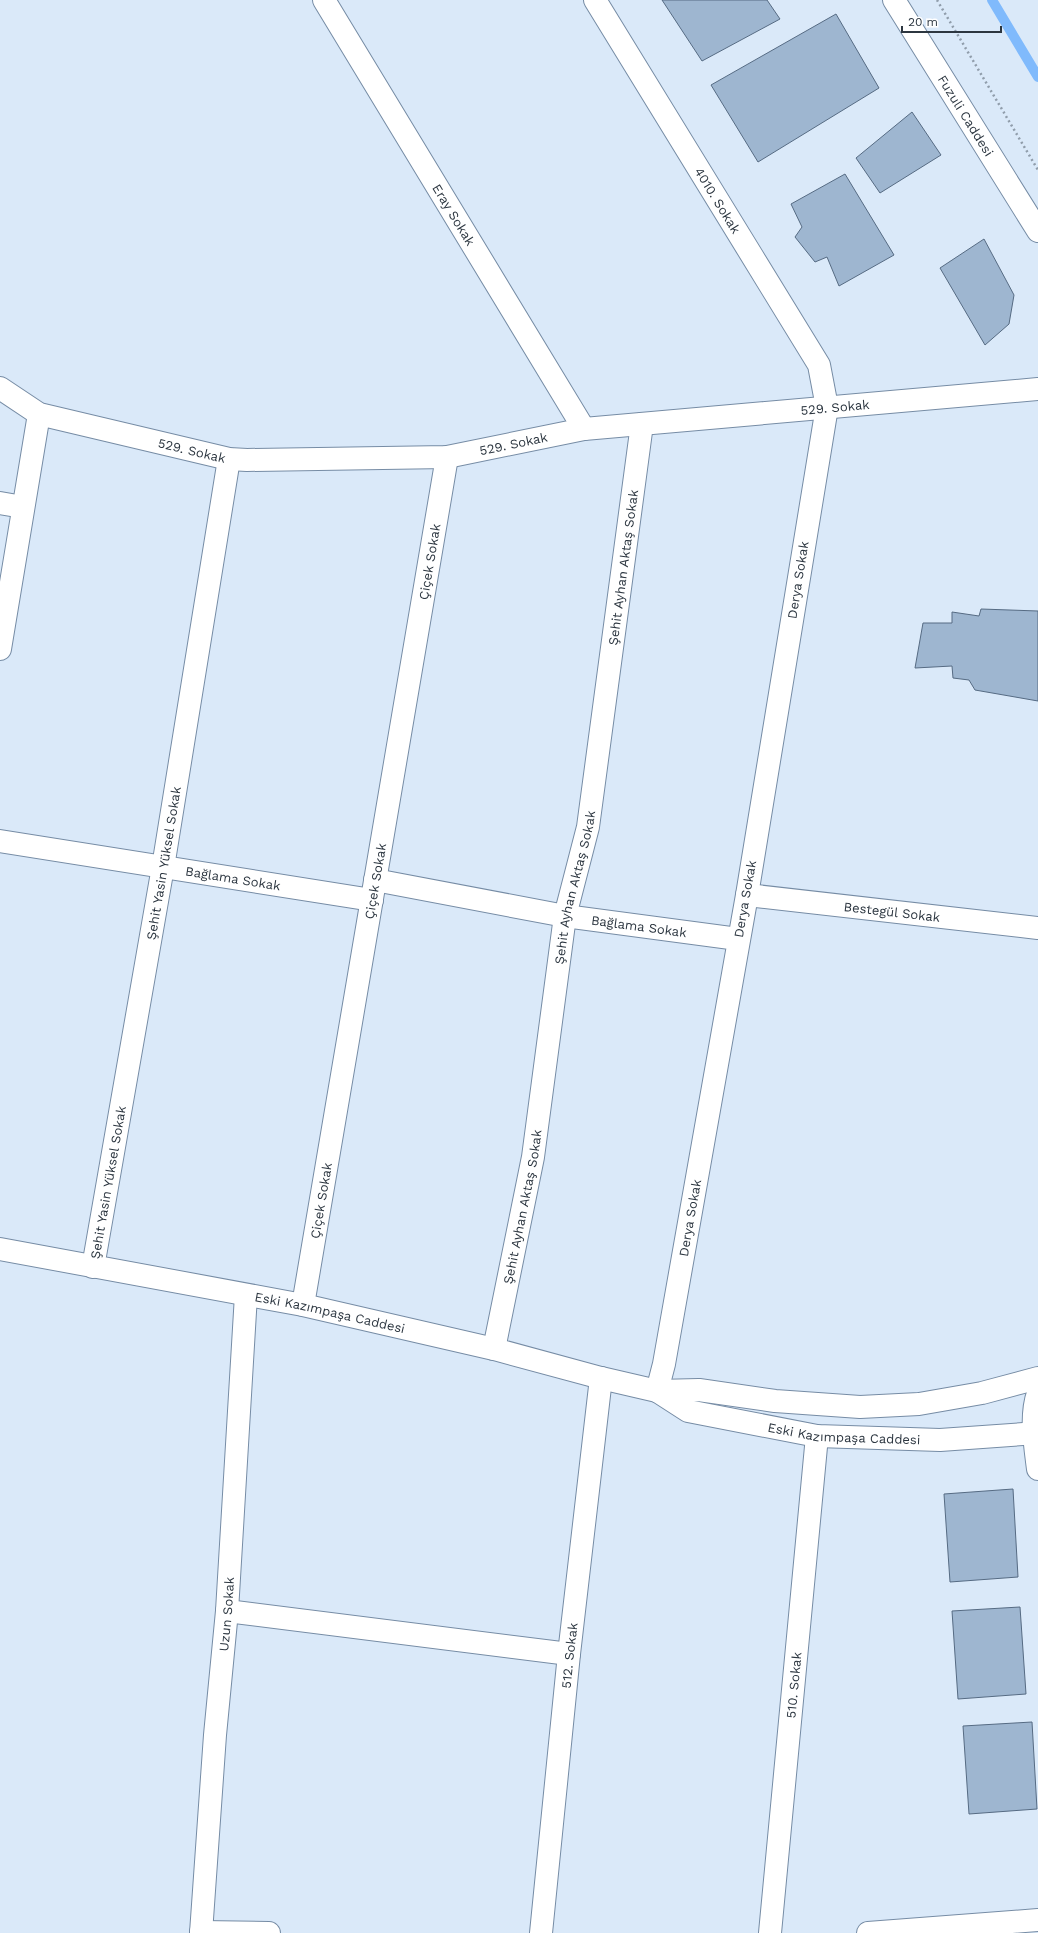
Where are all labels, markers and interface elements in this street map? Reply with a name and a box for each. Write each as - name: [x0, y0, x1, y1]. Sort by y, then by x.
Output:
- scale bar: [902, 8, 1001, 34]
- text: 20 m: [908, 15, 938, 29]
- street label: Fuzuli Caddesi: [935, 72, 997, 159]
- street label: 4010. Sokak: [692, 164, 744, 237]
- street label: Eray Sokak: [430, 181, 479, 249]
- street label: 529. Sokak: [800, 396, 871, 417]
- street label: 529. Sokak: [478, 429, 549, 458]
- street label: 529. Sokak: [157, 435, 228, 466]
- street label: Şehit Ayhan Aktaş Sokak: [605, 488, 641, 646]
- street label: Çiçek Sokak: [415, 522, 443, 601]
- street label: Derya Sokak: [784, 540, 812, 620]
- street label: Şehit Yasin Yüksel Sokak: [143, 785, 184, 941]
- street label: Şehit Ayhan Aktaş Sokak: [551, 809, 598, 965]
- street label: Çiçek Sokak: [361, 841, 389, 920]
- street label: Derya Sokak: [731, 859, 759, 939]
- street label: Bağlama Sokak: [184, 863, 282, 893]
- street label: Bestegül Sokak: [843, 899, 942, 924]
- street label: Bağlama Sokak: [590, 912, 688, 940]
- street label: Şehit Yasin Yüksel Sokak: [87, 1104, 129, 1260]
- street label: Şehit Ayhan Aktaş Sokak: [500, 1128, 544, 1285]
- street label: Çiçek Sokak: [307, 1161, 335, 1240]
- street label: Derya Sokak: [676, 1178, 704, 1258]
- street label: Eski Kazımpaşa Caddesi: [254, 1289, 407, 1336]
- street label: Eski Kazımpaşa Caddesi: [767, 1419, 921, 1447]
- street label: Uzun Sokak: [216, 1576, 237, 1652]
- street label: 512. Sokak: [558, 1621, 580, 1689]
- street label: 510. Sokak: [783, 1651, 804, 1719]

